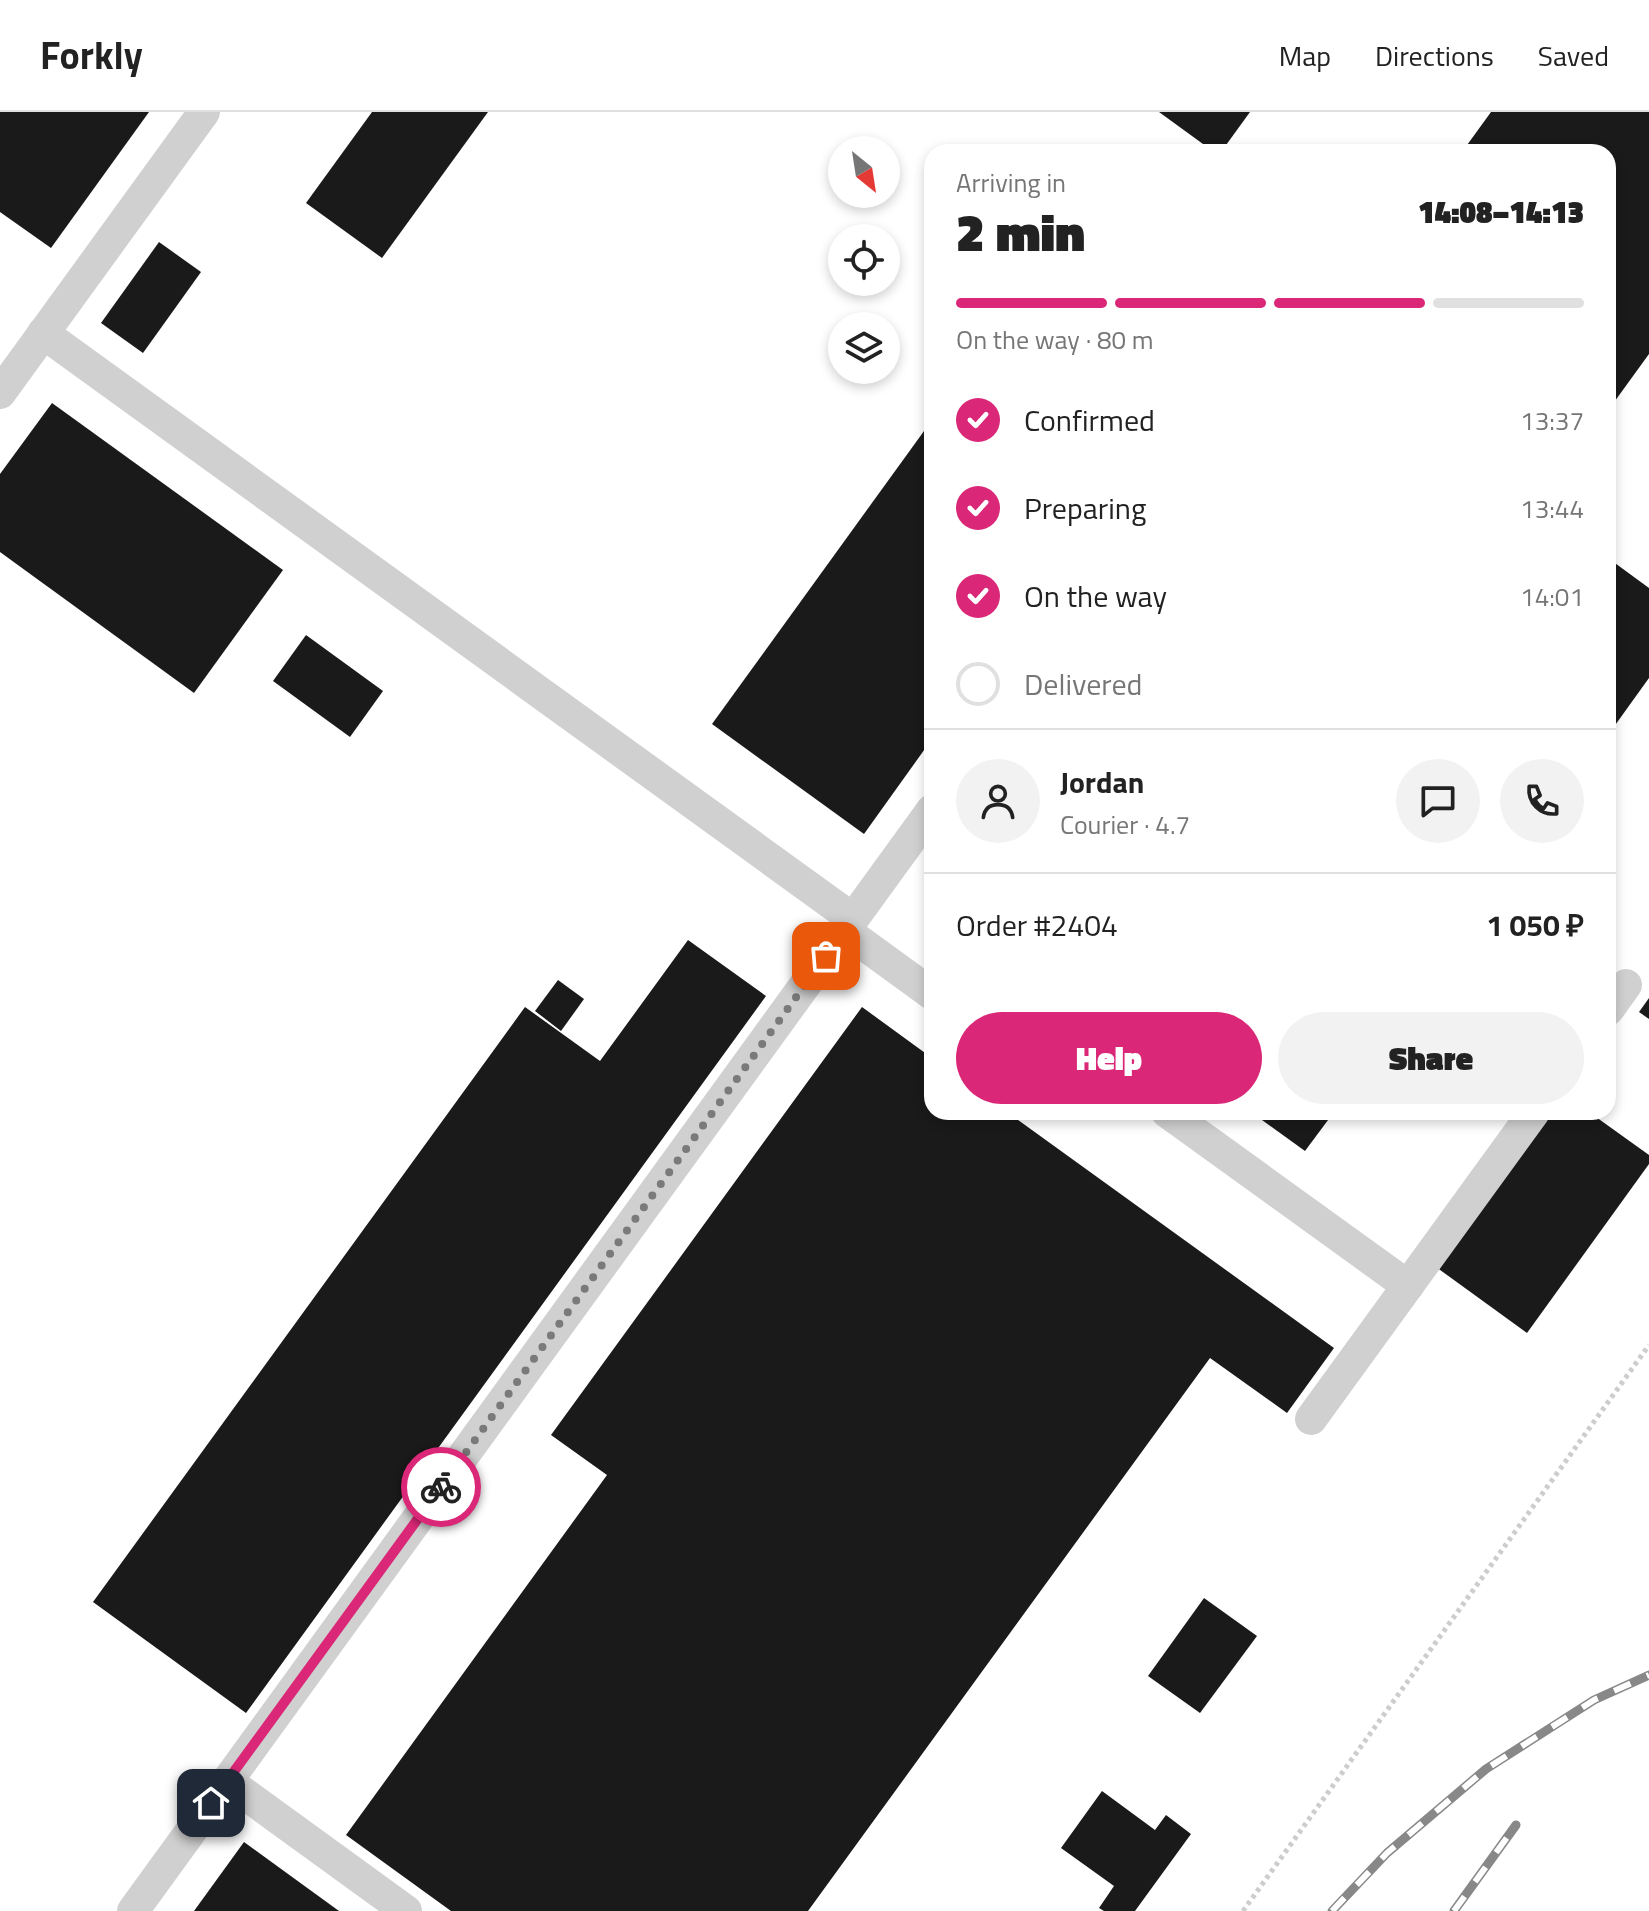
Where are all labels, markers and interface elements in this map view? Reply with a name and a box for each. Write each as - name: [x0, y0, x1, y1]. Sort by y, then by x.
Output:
- text: Forkly: [40, 26, 143, 84]
- text: Map: [1279, 34, 1331, 77]
- text: Directions: [1375, 34, 1494, 77]
- text: Saved: [1538, 34, 1609, 77]
- north arrow: [828, 136, 900, 208]
- map controls: [828, 136, 900, 384]
- text: Arriving in: [956, 163, 1066, 202]
- text: 14:08–14:13: [1418, 189, 1584, 235]
- text: 2 min: [956, 192, 1085, 271]
- button: locate: [828, 224, 900, 296]
- button: layers: [828, 312, 900, 384]
- text: On the way · 80 m: [956, 320, 1154, 359]
- text: Confirmed: [1024, 397, 1155, 443]
- icon: check: [956, 398, 1000, 442]
- text: 13:37: [1520, 401, 1584, 440]
- text: Preparing: [1024, 485, 1146, 531]
- icon: check: [956, 486, 1000, 530]
- text: 13:44: [1520, 489, 1584, 528]
- text: On the way: [1024, 573, 1167, 619]
- icon: check: [956, 574, 1000, 618]
- text: 14:01: [1520, 577, 1584, 616]
- text: Delivered: [1024, 661, 1142, 707]
- button: person: [956, 759, 1040, 843]
- text: Jordan: [1060, 759, 1144, 805]
- button: chat: [1396, 759, 1480, 843]
- button: phone: [1500, 759, 1584, 843]
- text: Courier · 4.7: [1060, 805, 1190, 844]
- text: Order #2404: [956, 902, 1118, 948]
- text: 1 050 ₽: [1486, 902, 1584, 948]
- pin: [792, 922, 860, 990]
- icon: bag: [804, 934, 848, 978]
- button: Help: [956, 1012, 1262, 1104]
- button: Share: [1278, 1012, 1584, 1104]
- courier: [401, 1447, 481, 1527]
- icon: bike: [419, 1465, 463, 1509]
- pin: [177, 1769, 245, 1837]
- icon: home: [189, 1781, 233, 1825]

